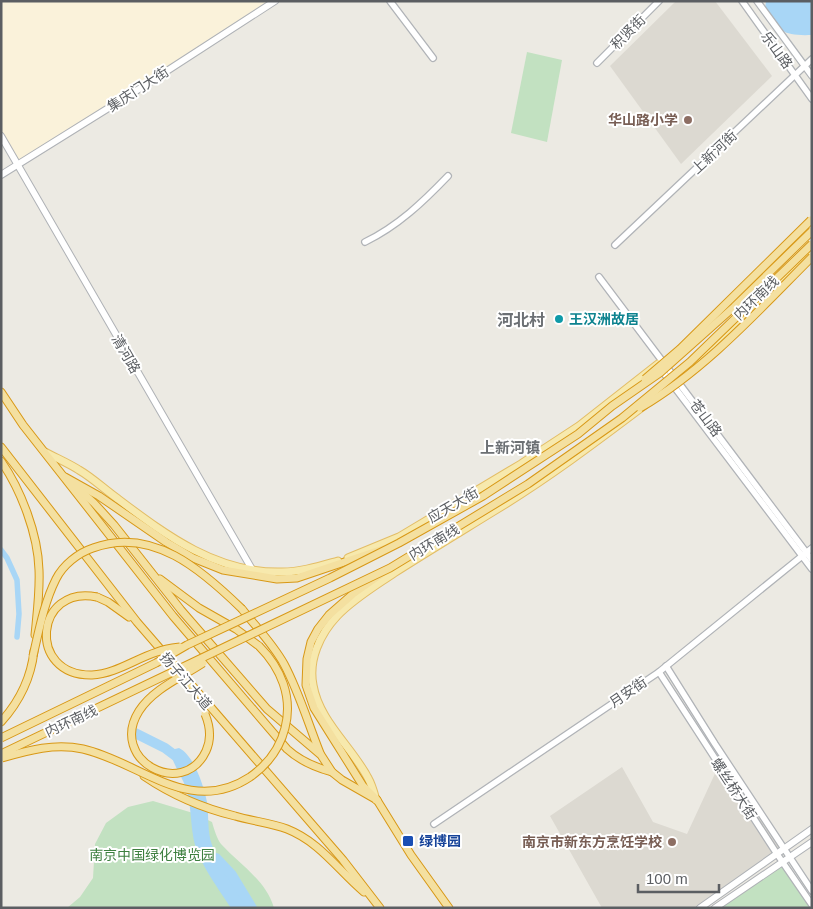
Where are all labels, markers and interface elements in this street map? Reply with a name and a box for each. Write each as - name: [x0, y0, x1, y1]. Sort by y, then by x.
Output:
- street label: 积贤街: [607, 11, 649, 53]
- street label: 乐山路: [758, 28, 796, 72]
- street label: 集庆门大街: [104, 63, 172, 115]
- place label: 华山路小学: [608, 112, 678, 128]
- marker: 华山路小学: [682, 114, 694, 126]
- street label: 上新河街: [688, 127, 740, 177]
- street label: 内环南线: [730, 273, 782, 323]
- district label: 河北村: [497, 311, 545, 329]
- place label: 王汉洲故居: [569, 311, 639, 327]
- marker: 王汉洲故居: [553, 313, 565, 325]
- street label: 清河路: [109, 332, 143, 376]
- street label: 苍山路: [687, 396, 725, 440]
- district label: 上新河镇: [480, 439, 540, 456]
- street label: 应天大街: [425, 484, 481, 526]
- street label: 内环南线: [406, 521, 462, 563]
- street label: 扬子江大道: [157, 649, 215, 713]
- street label: 月安街: [606, 674, 650, 710]
- street label: 内环南线: [42, 702, 100, 740]
- street label: 螺丝桥大街: [708, 755, 760, 823]
- place label: 绿博园: [419, 833, 461, 849]
- marker: 绿博园: [401, 834, 415, 848]
- place label: 南京市新东方烹饪学校: [522, 834, 662, 850]
- marker: 南京市新东方烹饪学校: [666, 836, 678, 848]
- park label: 南京中国绿化博览园: [89, 847, 215, 863]
- scale bar: [638, 862, 719, 894]
- text: 100 m: [646, 870, 688, 887]

